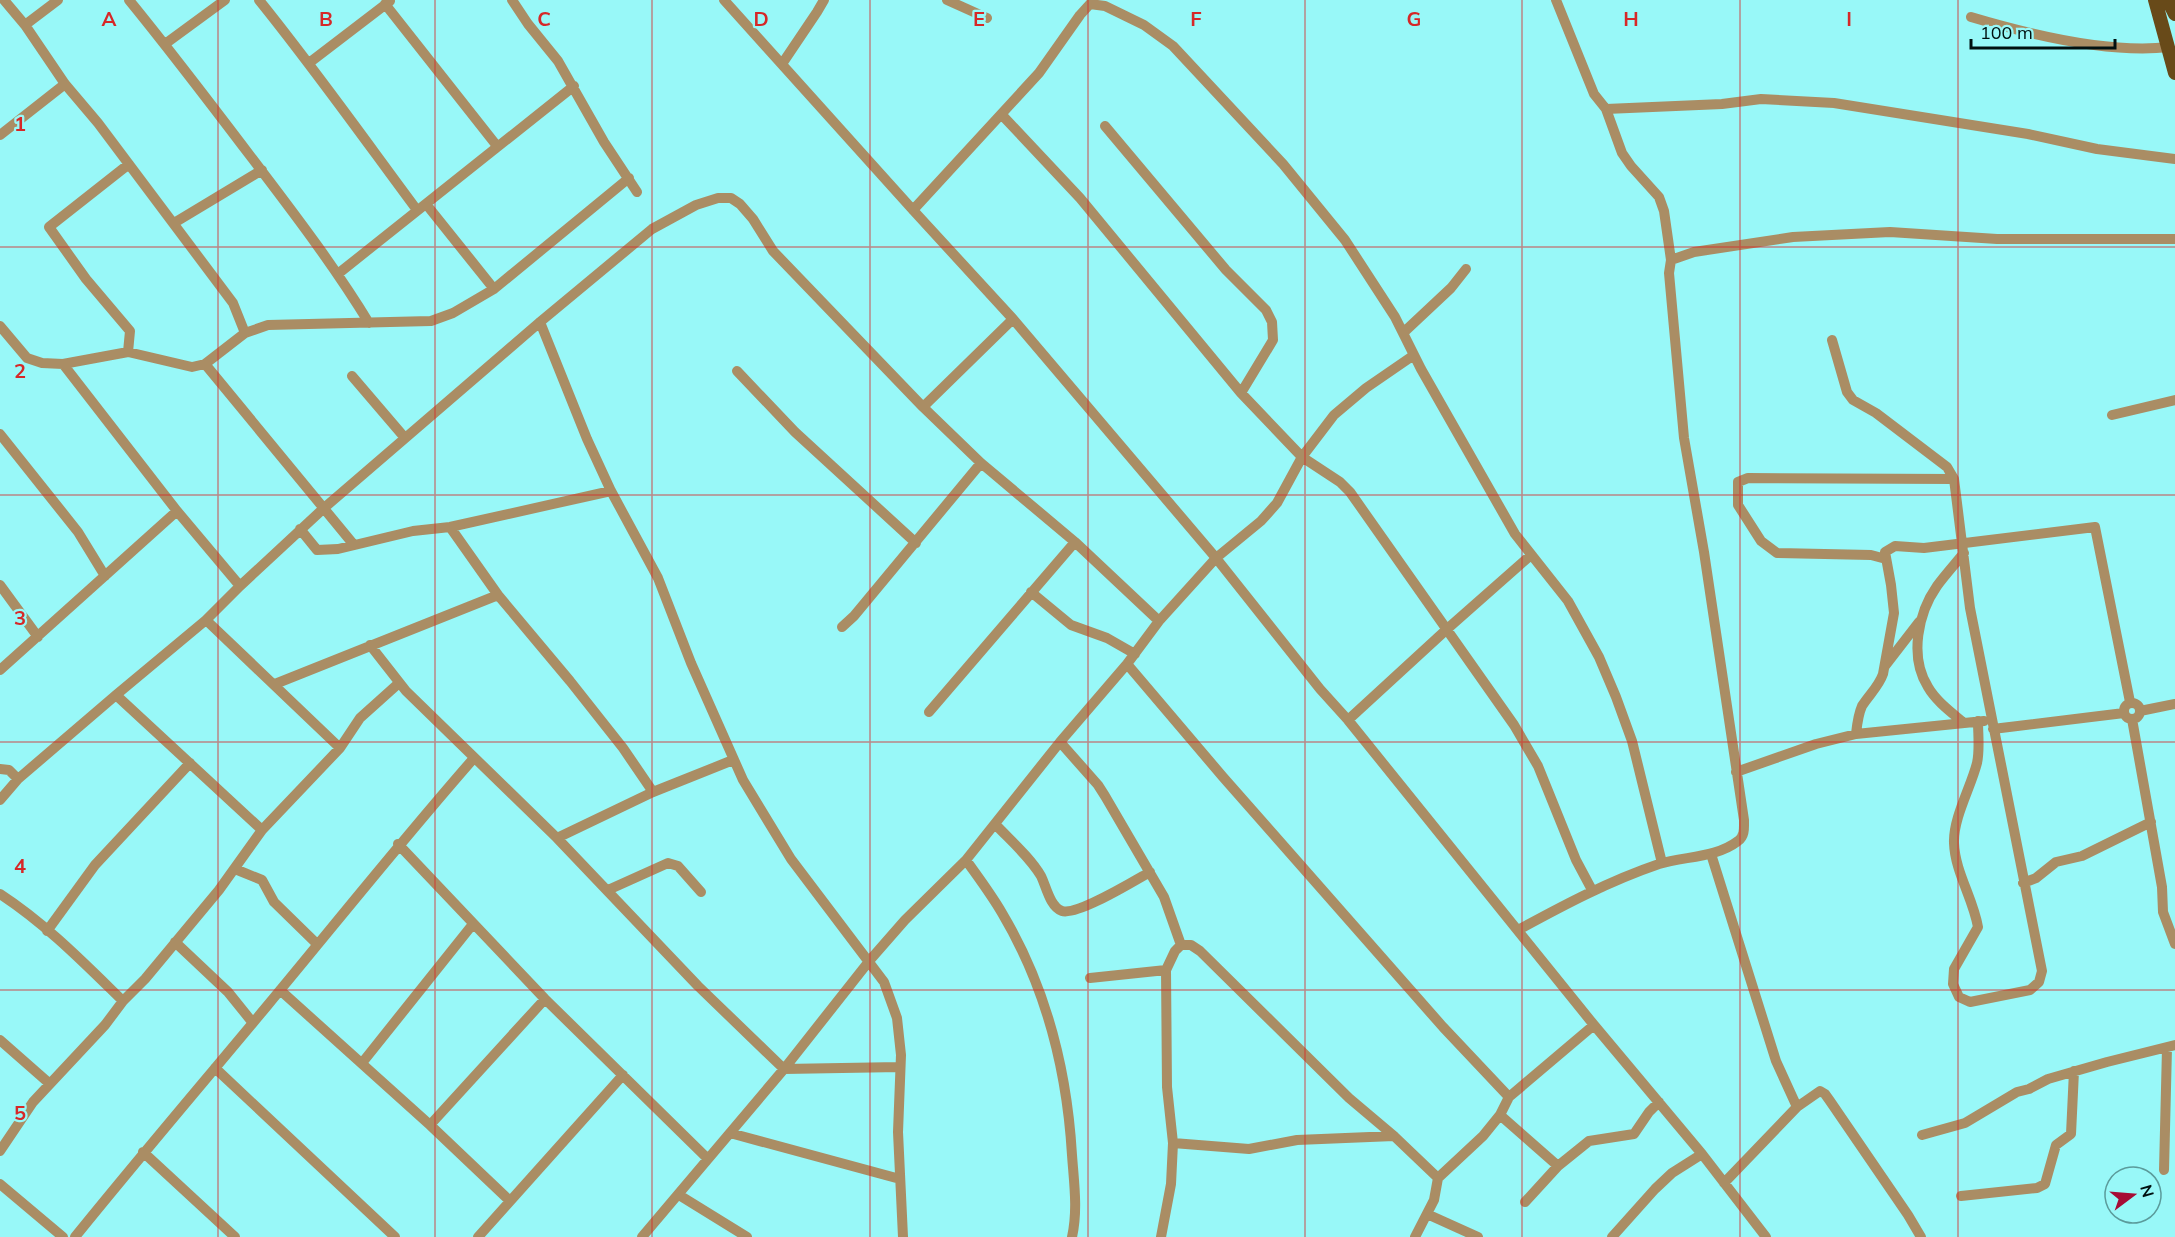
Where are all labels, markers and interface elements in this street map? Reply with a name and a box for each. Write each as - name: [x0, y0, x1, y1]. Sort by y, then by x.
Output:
- text: A: [102, 6, 117, 31]
- text: B: [319, 6, 333, 31]
- text: C: [537, 6, 551, 31]
- text: D: [753, 6, 769, 31]
- text: E: [973, 6, 985, 31]
- text: F: [1190, 6, 1202, 31]
- text: G: [1407, 6, 1421, 31]
- text: H: [1623, 6, 1639, 31]
- text: I: [1846, 6, 1852, 31]
- scale bar: [1971, 12, 2115, 50]
- text: 100 m: [1980, 21, 2033, 44]
- text: 1: [14, 111, 26, 136]
- text: 2: [14, 358, 26, 383]
- text: 3: [14, 605, 26, 630]
- text: 4: [14, 853, 26, 878]
- text: 5: [14, 1100, 26, 1125]
- north arrow: [2103, 1165, 2163, 1225]
- text: N: [2136, 1182, 2159, 1199]

